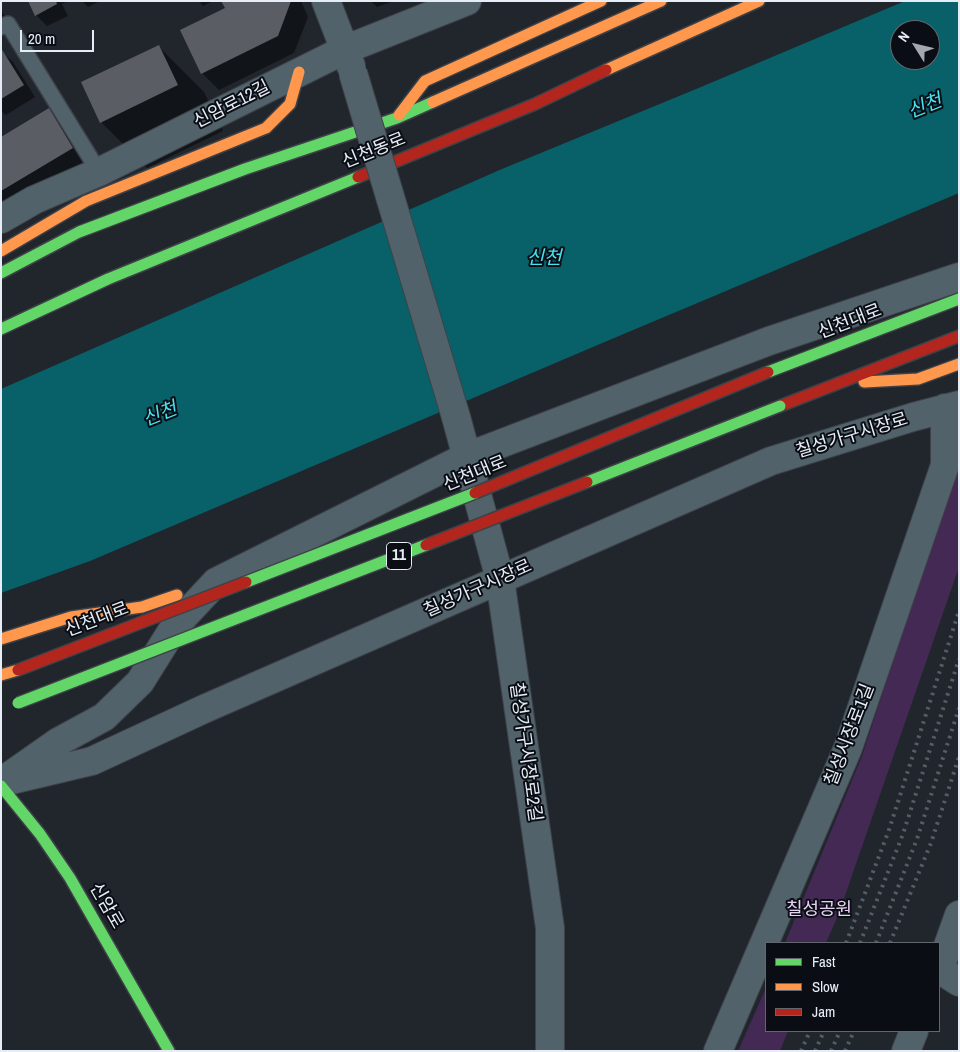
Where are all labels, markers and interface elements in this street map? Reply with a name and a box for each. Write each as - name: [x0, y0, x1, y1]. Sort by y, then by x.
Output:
- scale bar: [22, 20, 96, 52]
- north arrow: [890, 20, 940, 70]
- text: 20 m: [28, 28, 55, 49]
- text: N: [894, 28, 913, 45]
- street label: 신암로12길: [190, 77, 274, 133]
- water label: 신천: [905, 90, 945, 124]
- street label: 신천동로: [339, 129, 409, 173]
- water label: 신천: [527, 248, 561, 270]
- street label: 신천대로: [815, 300, 885, 344]
- water label: 신천: [140, 398, 180, 432]
- street label: 칠성가구시장로: [793, 409, 911, 463]
- street label: 신천대로: [440, 452, 510, 496]
- road number: 11: [386, 542, 412, 570]
- street label: 칠성가구시장로: [421, 556, 535, 622]
- street label: 신천대로: [62, 598, 132, 642]
- street label: 칠성가구시장로2길: [505, 681, 545, 823]
- street label: 칠성시장로1길: [821, 681, 879, 789]
- street label: 신암로: [84, 879, 128, 933]
- park label: 칠성공원: [786, 899, 852, 921]
- legend: [765, 942, 940, 1032]
- text: Fast: [812, 951, 835, 972]
- text: Slow: [812, 976, 839, 997]
- text: Jam: [812, 1001, 835, 1022]

